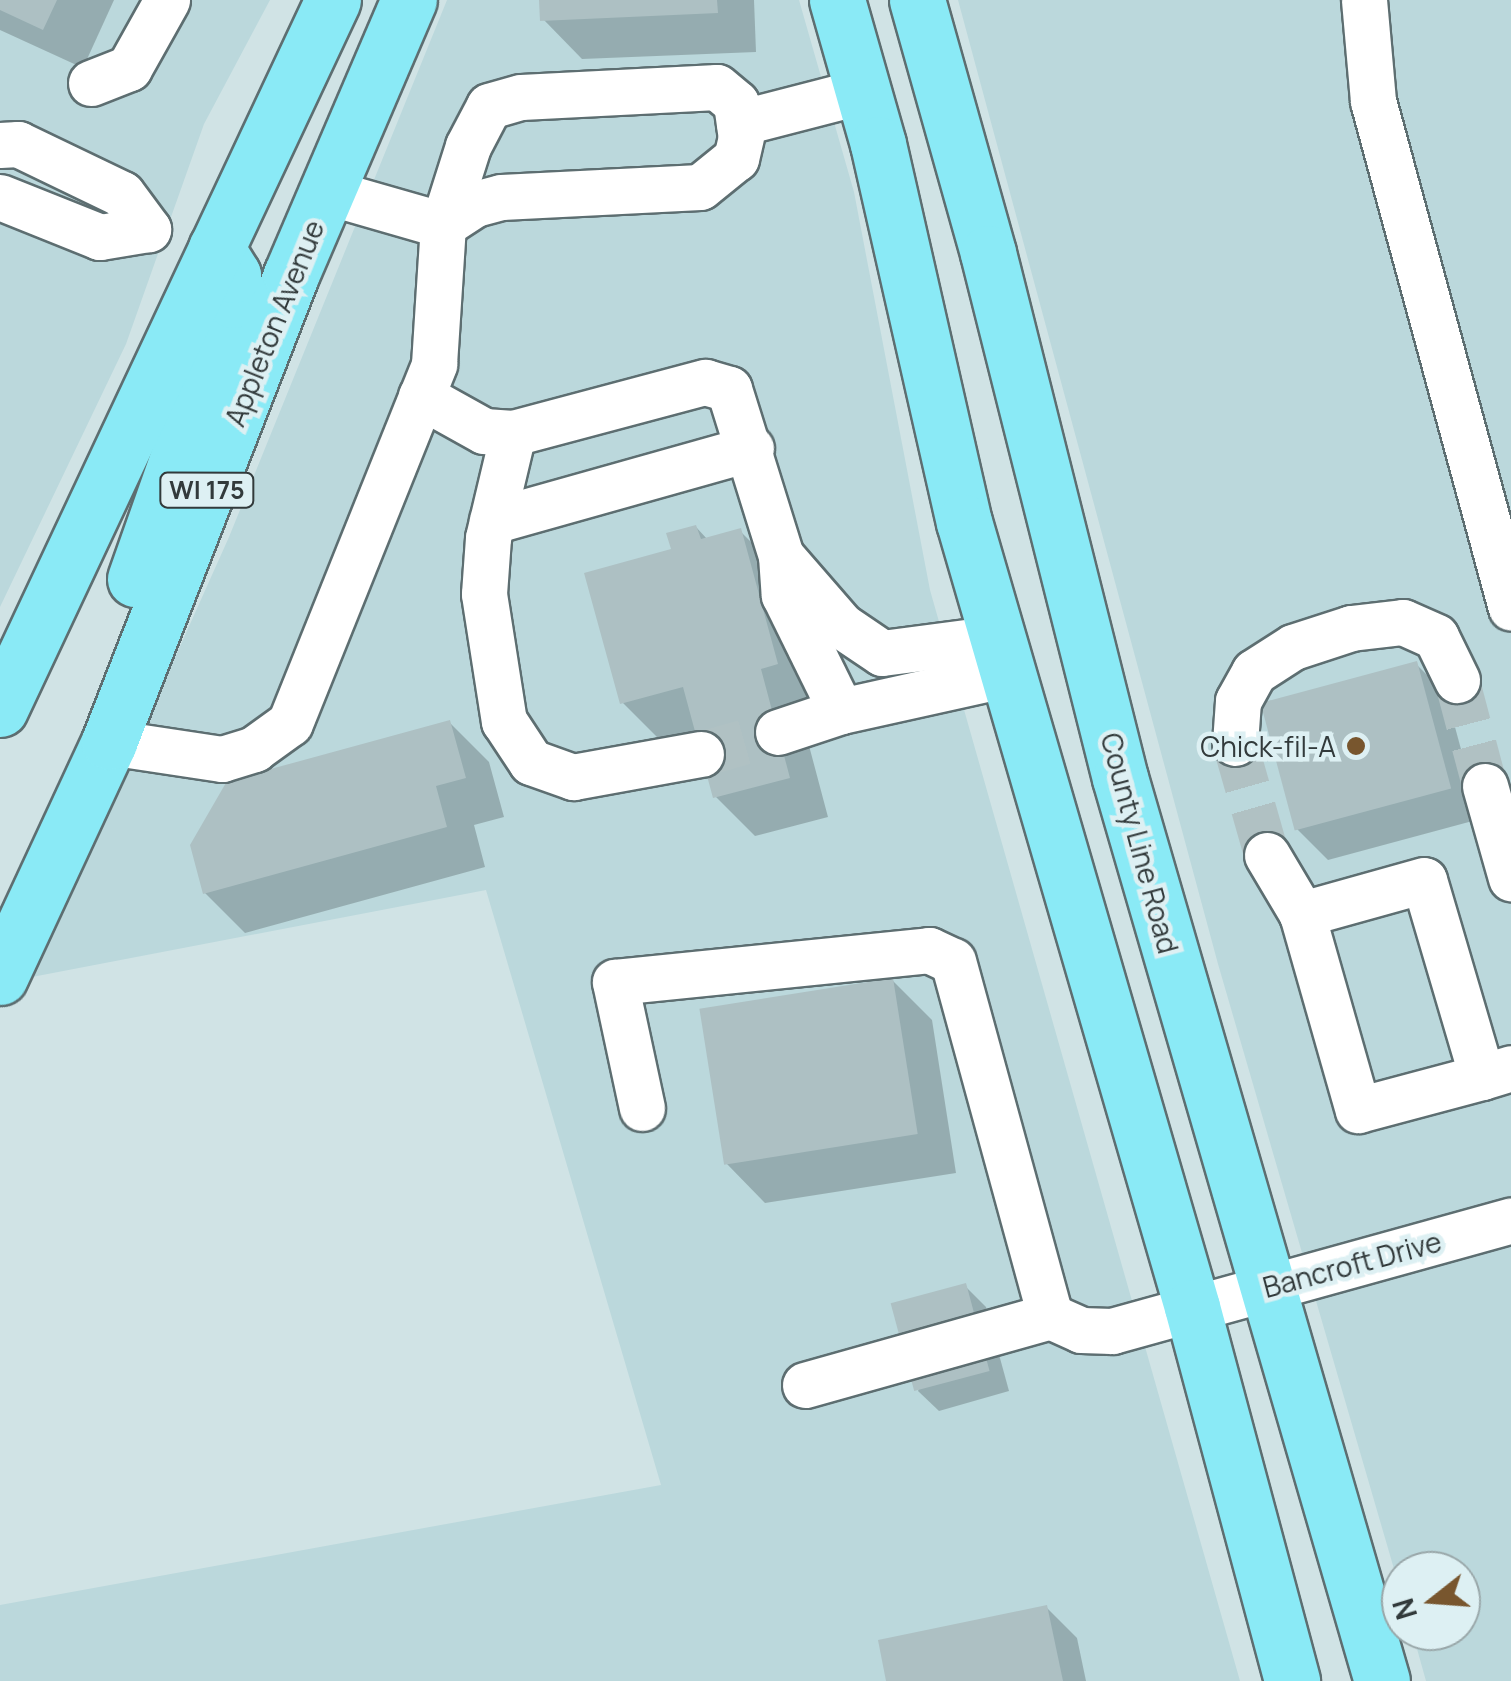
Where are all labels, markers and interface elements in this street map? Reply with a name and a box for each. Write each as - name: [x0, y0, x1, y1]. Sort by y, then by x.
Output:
- street label: Appleton Avenue: [217, 215, 331, 431]
- road number: WI 175: [157, 470, 257, 510]
- street label: County Line Road: [1094, 729, 1186, 957]
- place label: Chick-fil-A: [1200, 729, 1336, 763]
- marker: Chick-fil-A: [1345, 735, 1367, 757]
- street label: Bancroft Drive: [1259, 1224, 1445, 1304]
- north arrow: [1381, 1551, 1481, 1651]
- text: N: [1383, 1594, 1425, 1624]

